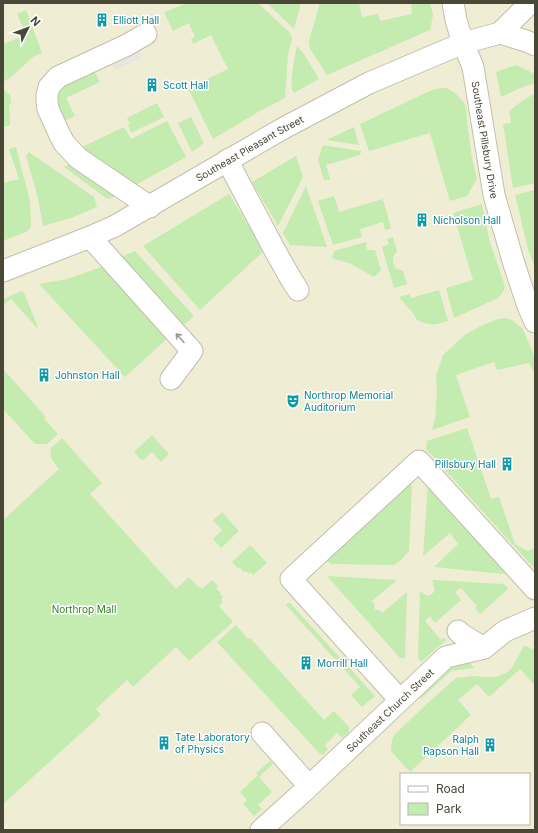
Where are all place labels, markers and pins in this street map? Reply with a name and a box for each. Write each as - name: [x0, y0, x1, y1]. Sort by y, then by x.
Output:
- building icon: Elliott Hall: [94, 12, 110, 28]
- place label: Elliott Hall: [113, 14, 159, 26]
- building icon: Scott Hall: [144, 77, 160, 93]
- place label: Scott Hall: [163, 79, 208, 91]
- building icon: Nicholson Hall: [414, 212, 430, 228]
- place label: Nicholson Hall: [433, 214, 501, 226]
- building icon: Johnston Hall: [36, 367, 52, 383]
- place label: Johnston Hall: [55, 369, 120, 381]
- place label: Northrop Memorial Auditorium: [304, 389, 393, 413]
- theatre icon: Northrop Memorial Auditorium: [285, 393, 301, 409]
- building icon: Pillsbury Hall: [499, 456, 515, 472]
- place label: Pillsbury Hall: [435, 458, 496, 470]
- building icon: Morrill Hall: [298, 655, 314, 671]
- place label: Morrill Hall: [317, 657, 368, 669]
- place label: Tate Laboratory of Physics: [175, 731, 250, 755]
- place label: Ralph Rapson Hall: [423, 733, 479, 757]
- building icon: Tate Laboratory of Physics: [156, 735, 172, 751]
- building icon: Ralph Rapson Hall: [482, 737, 498, 753]

